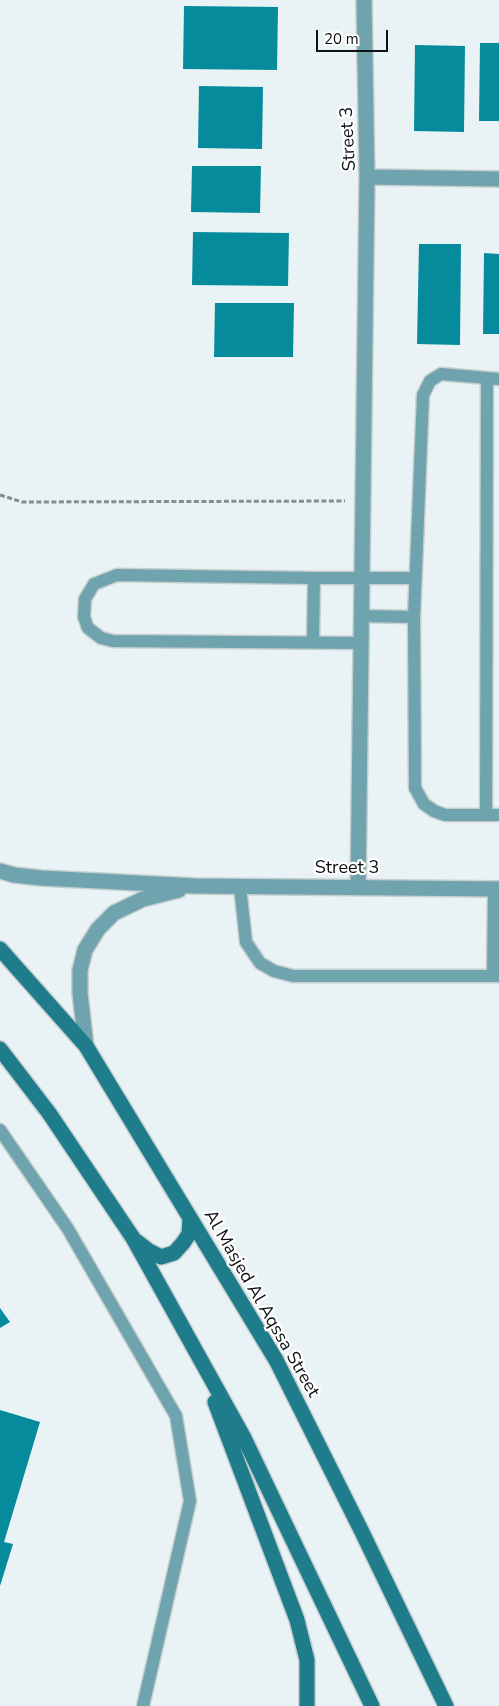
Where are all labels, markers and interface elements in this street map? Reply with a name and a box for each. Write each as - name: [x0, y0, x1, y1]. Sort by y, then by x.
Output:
- scale bar: [319, 20, 392, 52]
- text: 20 m: [324, 29, 359, 49]
- street label: Street 3: [337, 106, 361, 172]
- street label: Street 3: [315, 858, 379, 880]
- street label: Al Masjed Al Aqssa Street: [198, 1206, 324, 1402]

